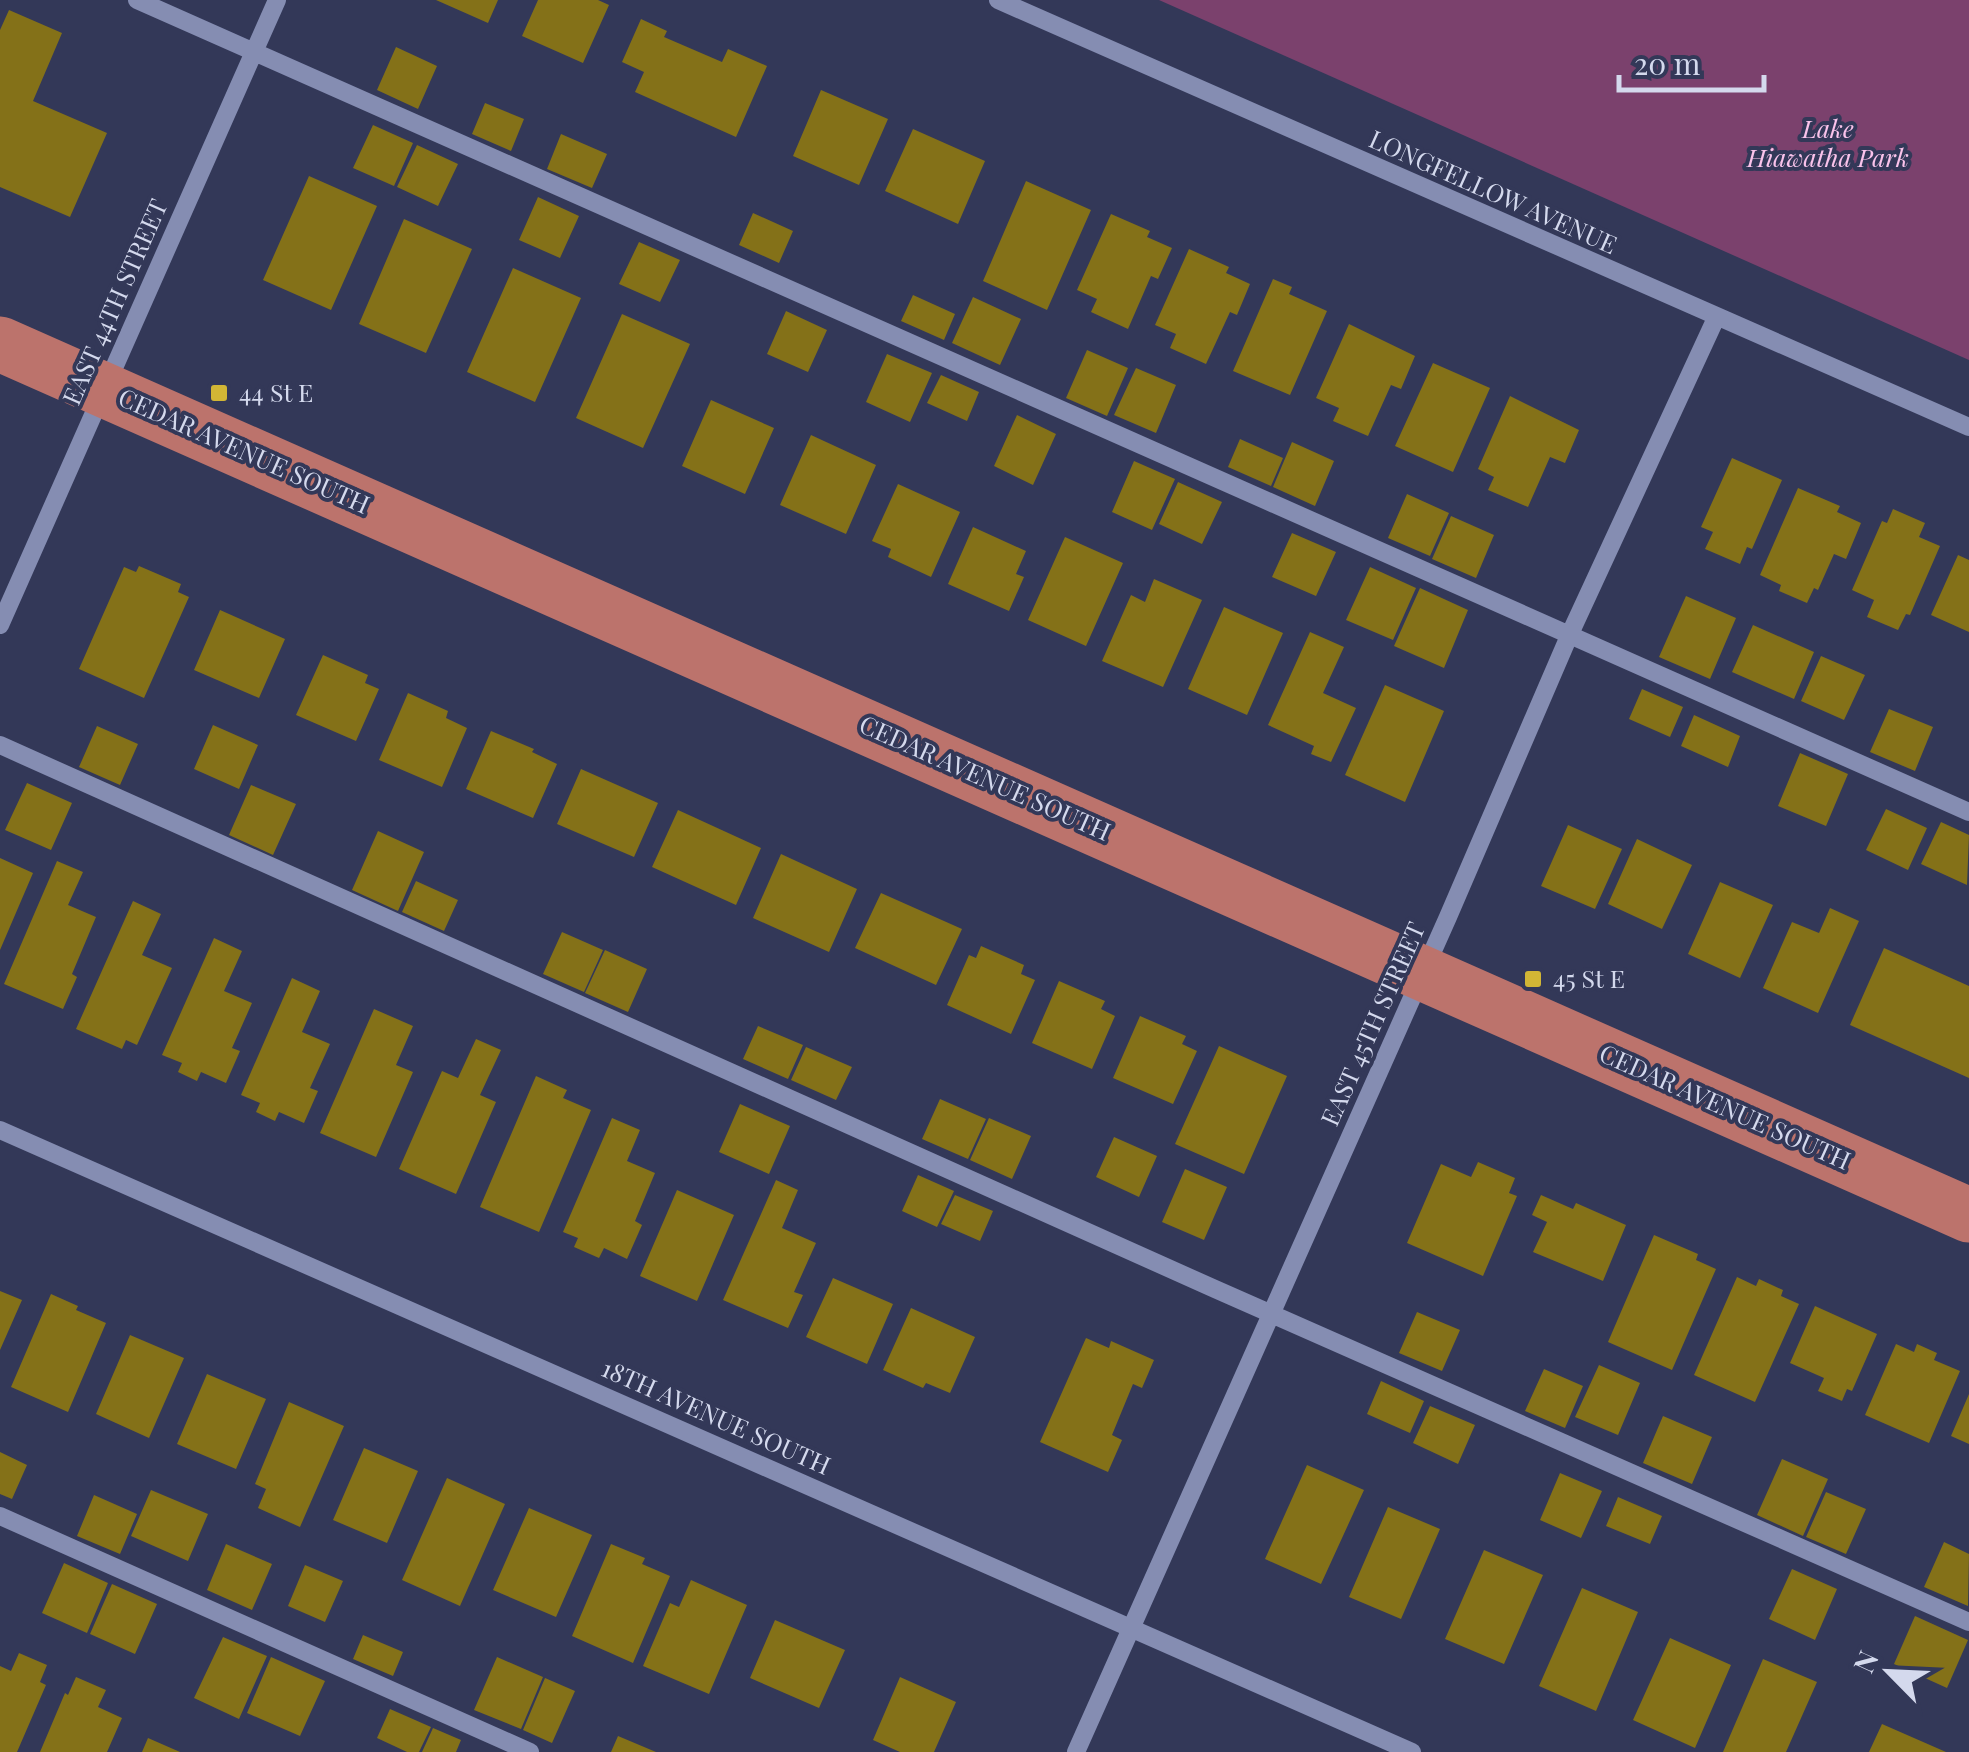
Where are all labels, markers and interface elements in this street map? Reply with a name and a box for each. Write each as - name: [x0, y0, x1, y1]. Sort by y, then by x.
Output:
- scale bar: [1619, 30, 1764, 92]
- text: 20 m: [1634, 43, 1701, 83]
- park label: Lake Hiawatha Park: [1746, 111, 1909, 173]
- street label: LONGFELLOW AVENUE: [1365, 121, 1623, 260]
- street label: EAST 44TH STREET: [53, 193, 174, 409]
- place label: 44 St E: [239, 375, 313, 408]
- street label: CEDAR AVENUE SOUTH: [114, 379, 375, 520]
- marker: 44 St E: [208, 382, 230, 404]
- street label: CEDAR AVENUE SOUTH: [855, 706, 1116, 847]
- street label: EAST 45TH STREET: [1312, 916, 1431, 1130]
- place label: 45 St E: [1553, 961, 1625, 994]
- marker: 45 St E: [1522, 968, 1544, 990]
- street label: CEDAR AVENUE SOUTH: [1595, 1035, 1856, 1176]
- street label: 18TH AVENUE SOUTH: [597, 1350, 836, 1481]
- north arrow: [1839, 1622, 1939, 1722]
- text: N: [1844, 1644, 1886, 1678]

